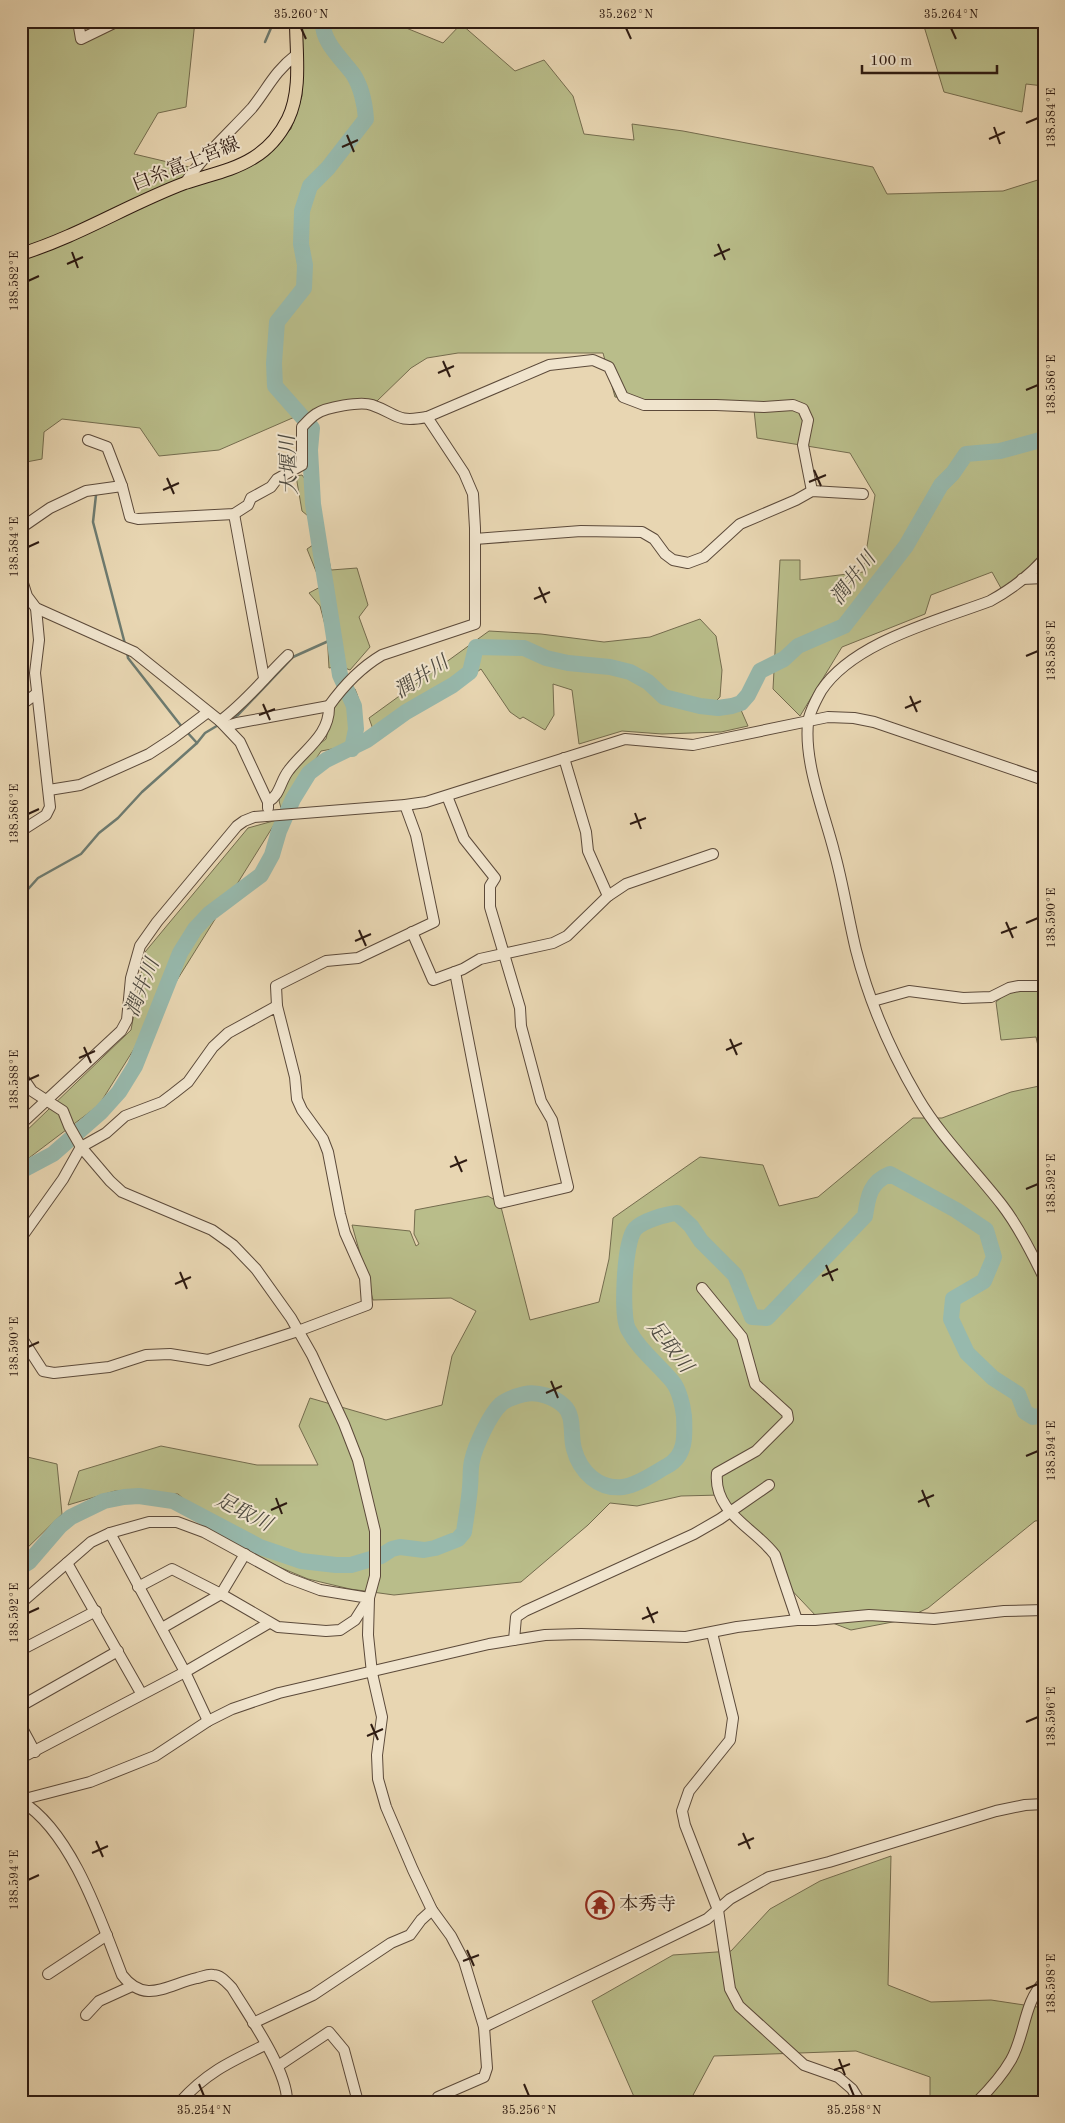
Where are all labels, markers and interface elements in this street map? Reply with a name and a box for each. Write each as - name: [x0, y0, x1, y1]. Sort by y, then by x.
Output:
- text: 35.260°N: [274, 8, 328, 21]
- text: 35.262°N: [599, 8, 653, 21]
- text: 35.264°N: [924, 8, 978, 21]
- scale bar: [862, 42, 998, 74]
- text: 100 m: [870, 54, 912, 69]
- text: 138.584°E: [1045, 88, 1058, 148]
- street label: 白糸富士宮線: [129, 133, 242, 195]
- text: 138.582°E: [8, 251, 21, 311]
- text: 138.586°E: [1045, 355, 1058, 415]
- water label: 大堰川: [276, 433, 302, 496]
- text: 138.584°E: [8, 517, 21, 577]
- water label: 潤井川: [826, 546, 882, 609]
- text: 138.588°E: [1045, 621, 1058, 681]
- water label: 潤井川: [390, 651, 454, 703]
- text: 138.586°E: [8, 784, 21, 844]
- text: 138.590°E: [1045, 888, 1058, 948]
- water label: 潤井川: [121, 954, 164, 1020]
- text: 138.588°E: [8, 1050, 21, 1110]
- text: 138.592°E: [1045, 1154, 1058, 1214]
- water label: 足取川: [643, 1316, 698, 1378]
- text: 138.590°E: [8, 1317, 21, 1377]
- text: 138.594°E: [1045, 1421, 1058, 1481]
- water label: 足取川: [212, 1489, 277, 1536]
- text: 138.592°E: [8, 1583, 21, 1643]
- text: 138.596°E: [1045, 1687, 1058, 1747]
- text: 138.594°E: [8, 1850, 21, 1910]
- temple icon: 本秀寺: [585, 1890, 615, 1920]
- place label: 本秀寺: [619, 1893, 676, 1915]
- text: 138.598°E: [1045, 1954, 1058, 2014]
- text: 35.254°N: [177, 2104, 231, 2117]
- text: 35.256°N: [502, 2104, 556, 2117]
- text: 35.258°N: [827, 2104, 881, 2117]

